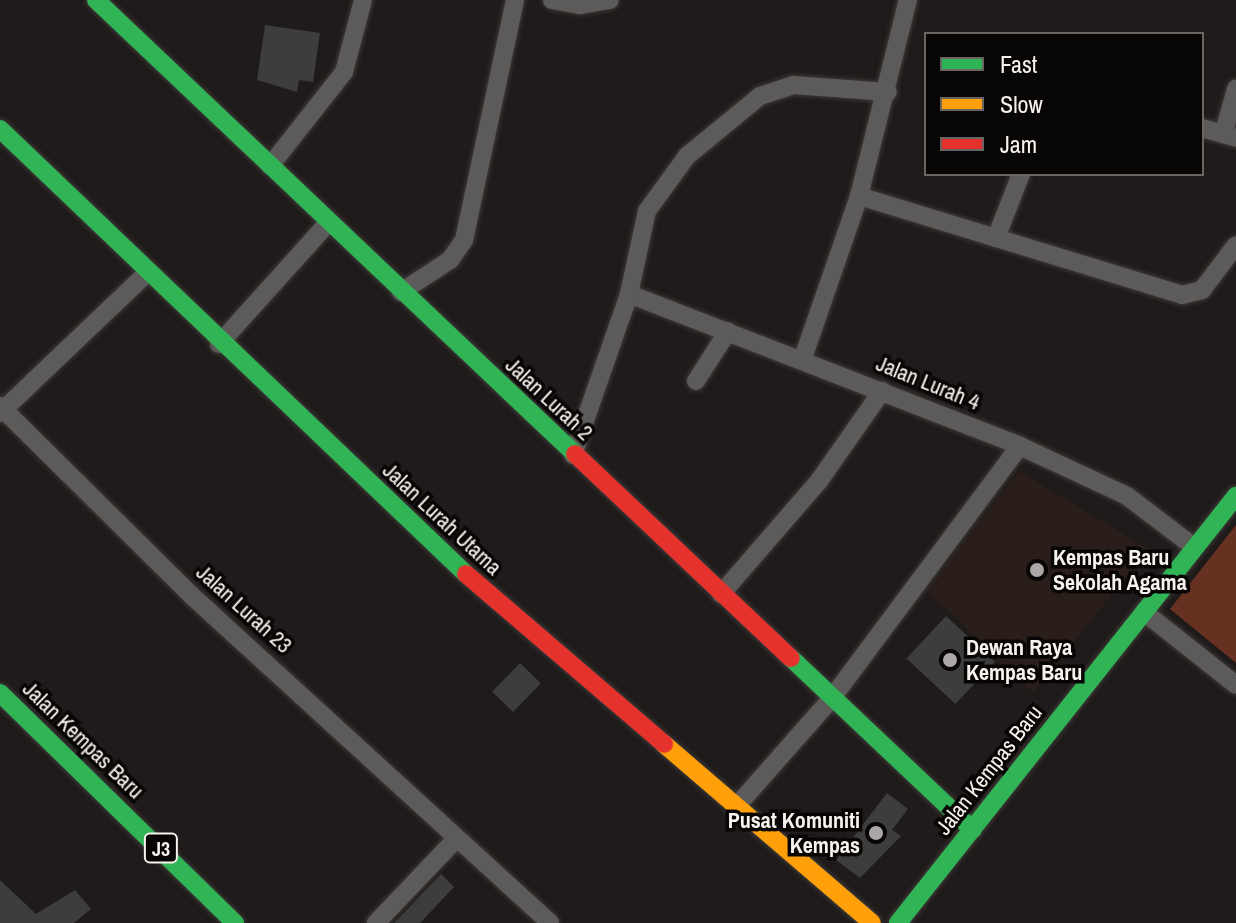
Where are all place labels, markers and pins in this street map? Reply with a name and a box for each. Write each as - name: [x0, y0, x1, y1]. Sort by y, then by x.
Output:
- place label: Kempas Baru Sekolah Agama: [1053, 544, 1187, 596]
- marker: Kempas Baru Sekolah Agama: [1028, 561, 1046, 579]
- place label: Dewan Raya Kempas Baru: [966, 634, 1082, 686]
- marker: Dewan Raya Kempas Baru: [941, 651, 959, 669]
- place label: Pusat Komuniti Kempas: [728, 807, 860, 858]
- marker: Pusat Komuniti Kempas: [867, 824, 885, 842]

